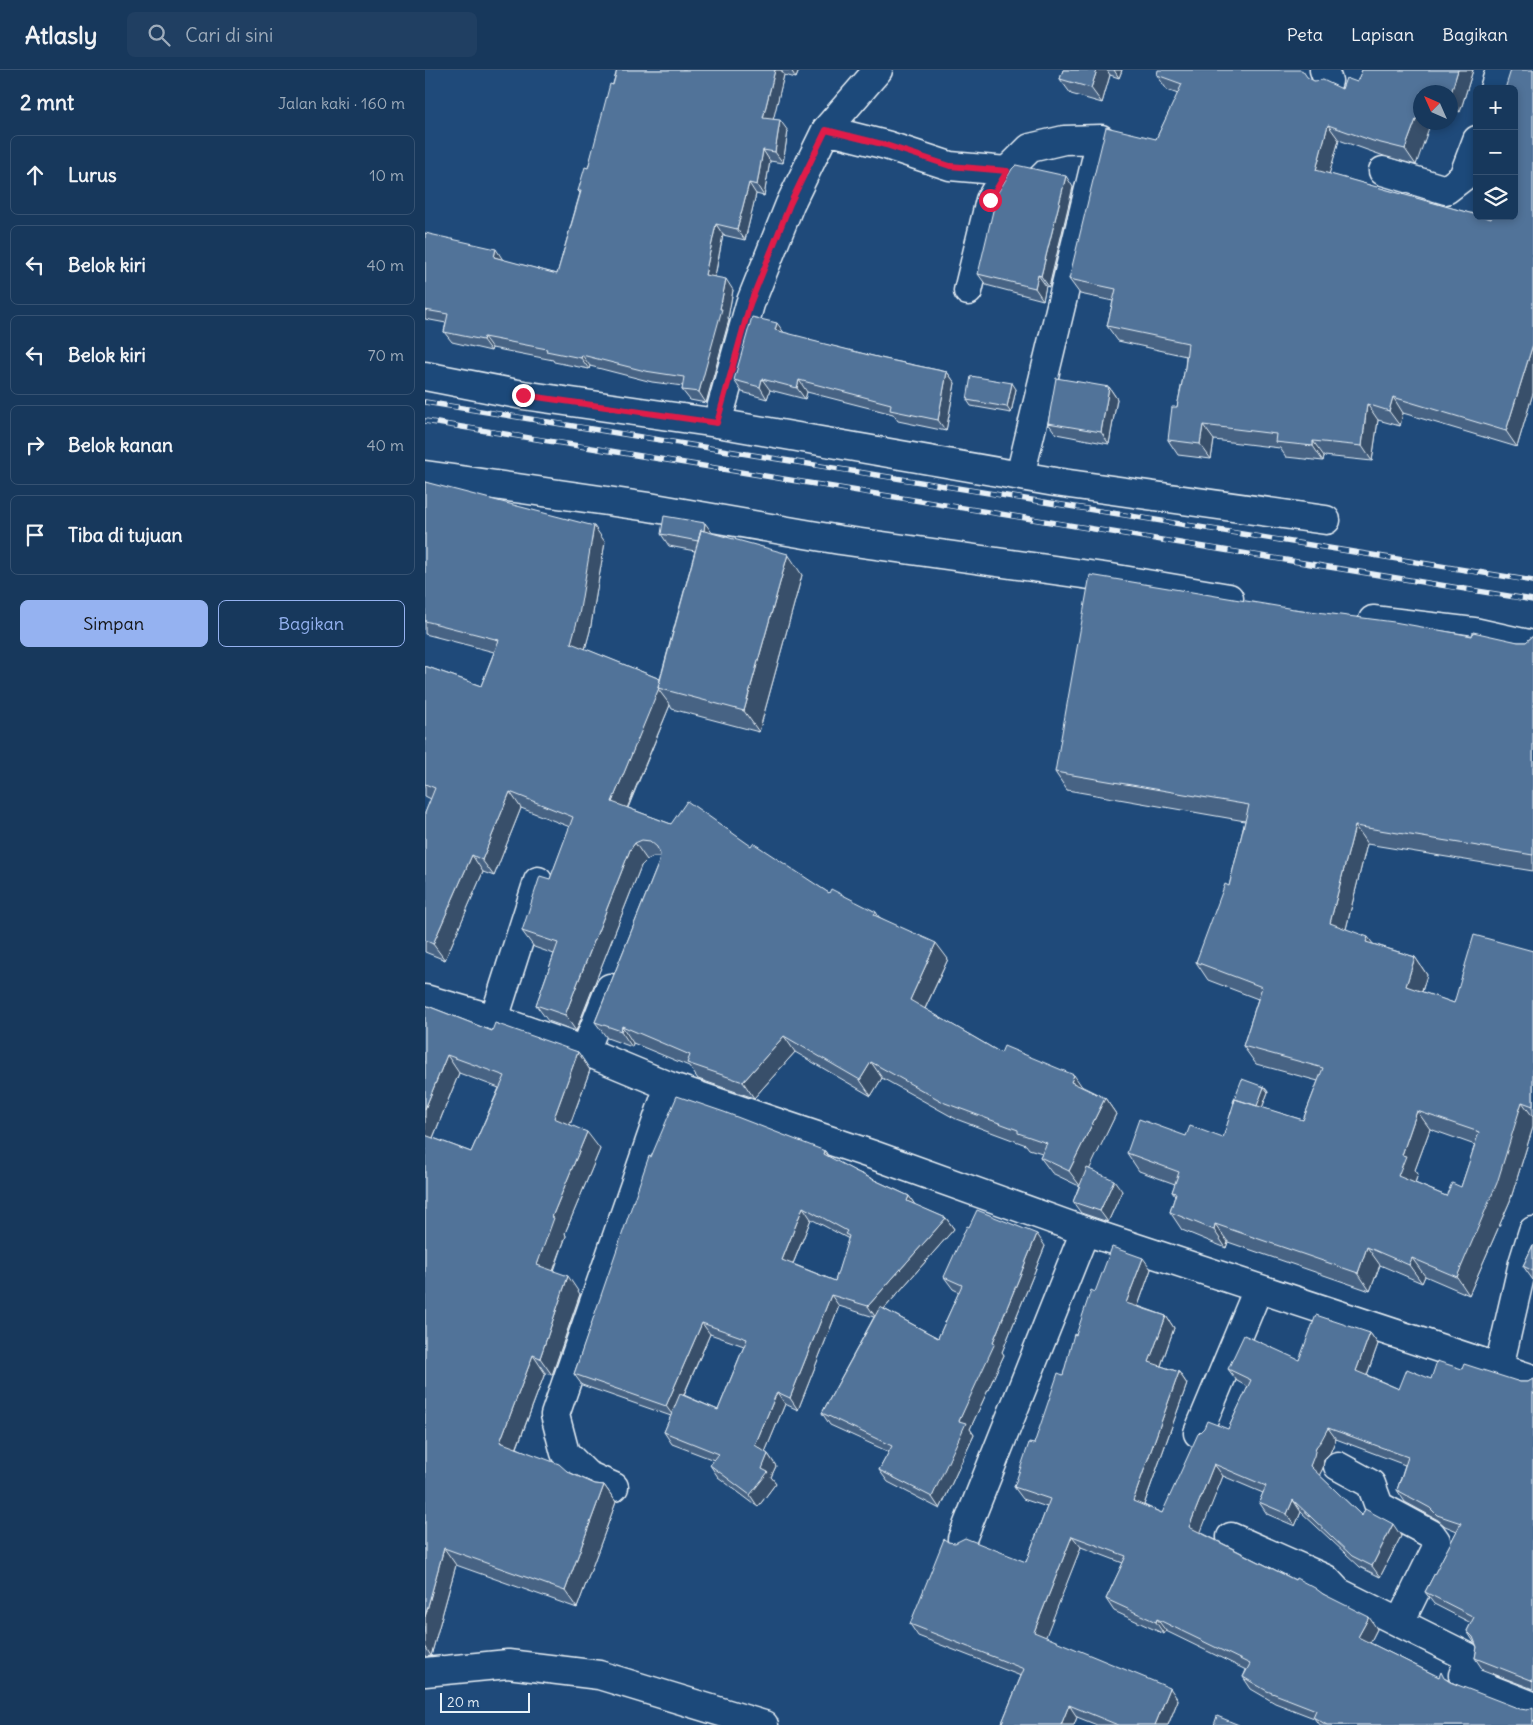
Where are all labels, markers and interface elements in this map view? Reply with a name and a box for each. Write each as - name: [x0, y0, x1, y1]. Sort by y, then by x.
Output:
- search box: [127, 12, 477, 57]
- text: Atlasly: [25, 20, 97, 50]
- icon: search: [145, 21, 173, 49]
- text: Cari di sini: [185, 23, 273, 47]
- text: Peta: [1287, 23, 1323, 46]
- text: Lapisan: [1351, 23, 1414, 46]
- text: Bagikan: [1442, 23, 1508, 46]
- north arrow: [1413, 85, 1458, 130]
- map controls: [1473, 85, 1518, 220]
- button: +: [1473, 85, 1518, 130]
- text: 2 mnt: [20, 89, 74, 116]
- text: Jalan kaki · 160 m: [278, 93, 405, 113]
- button: −: [1473, 130, 1518, 175]
- icon: ahead: [21, 161, 49, 189]
- text: Lurus: [68, 163, 117, 187]
- text: 10 m: [369, 165, 404, 185]
- button: layers: [1473, 175, 1518, 220]
- route start: [979, 189, 1002, 212]
- icon: left: [21, 251, 49, 279]
- text: Belok kiri: [68, 253, 146, 277]
- text: 40 m: [366, 255, 404, 275]
- icon: left: [21, 341, 49, 369]
- text: Belok kiri: [68, 343, 146, 367]
- text: 70 m: [368, 345, 404, 365]
- route end: [512, 384, 535, 407]
- icon: right: [21, 431, 49, 459]
- text: Belok kanan: [68, 433, 173, 457]
- text: 40 m: [366, 435, 404, 455]
- icon: arrive: [21, 521, 49, 549]
- text: Tiba di tujuan: [68, 523, 183, 547]
- button: Simpan: [20, 600, 208, 647]
- button: Bagikan: [218, 600, 405, 647]
- scale bar: [440, 1690, 530, 1713]
- text: 20 m: [447, 1693, 480, 1711]

